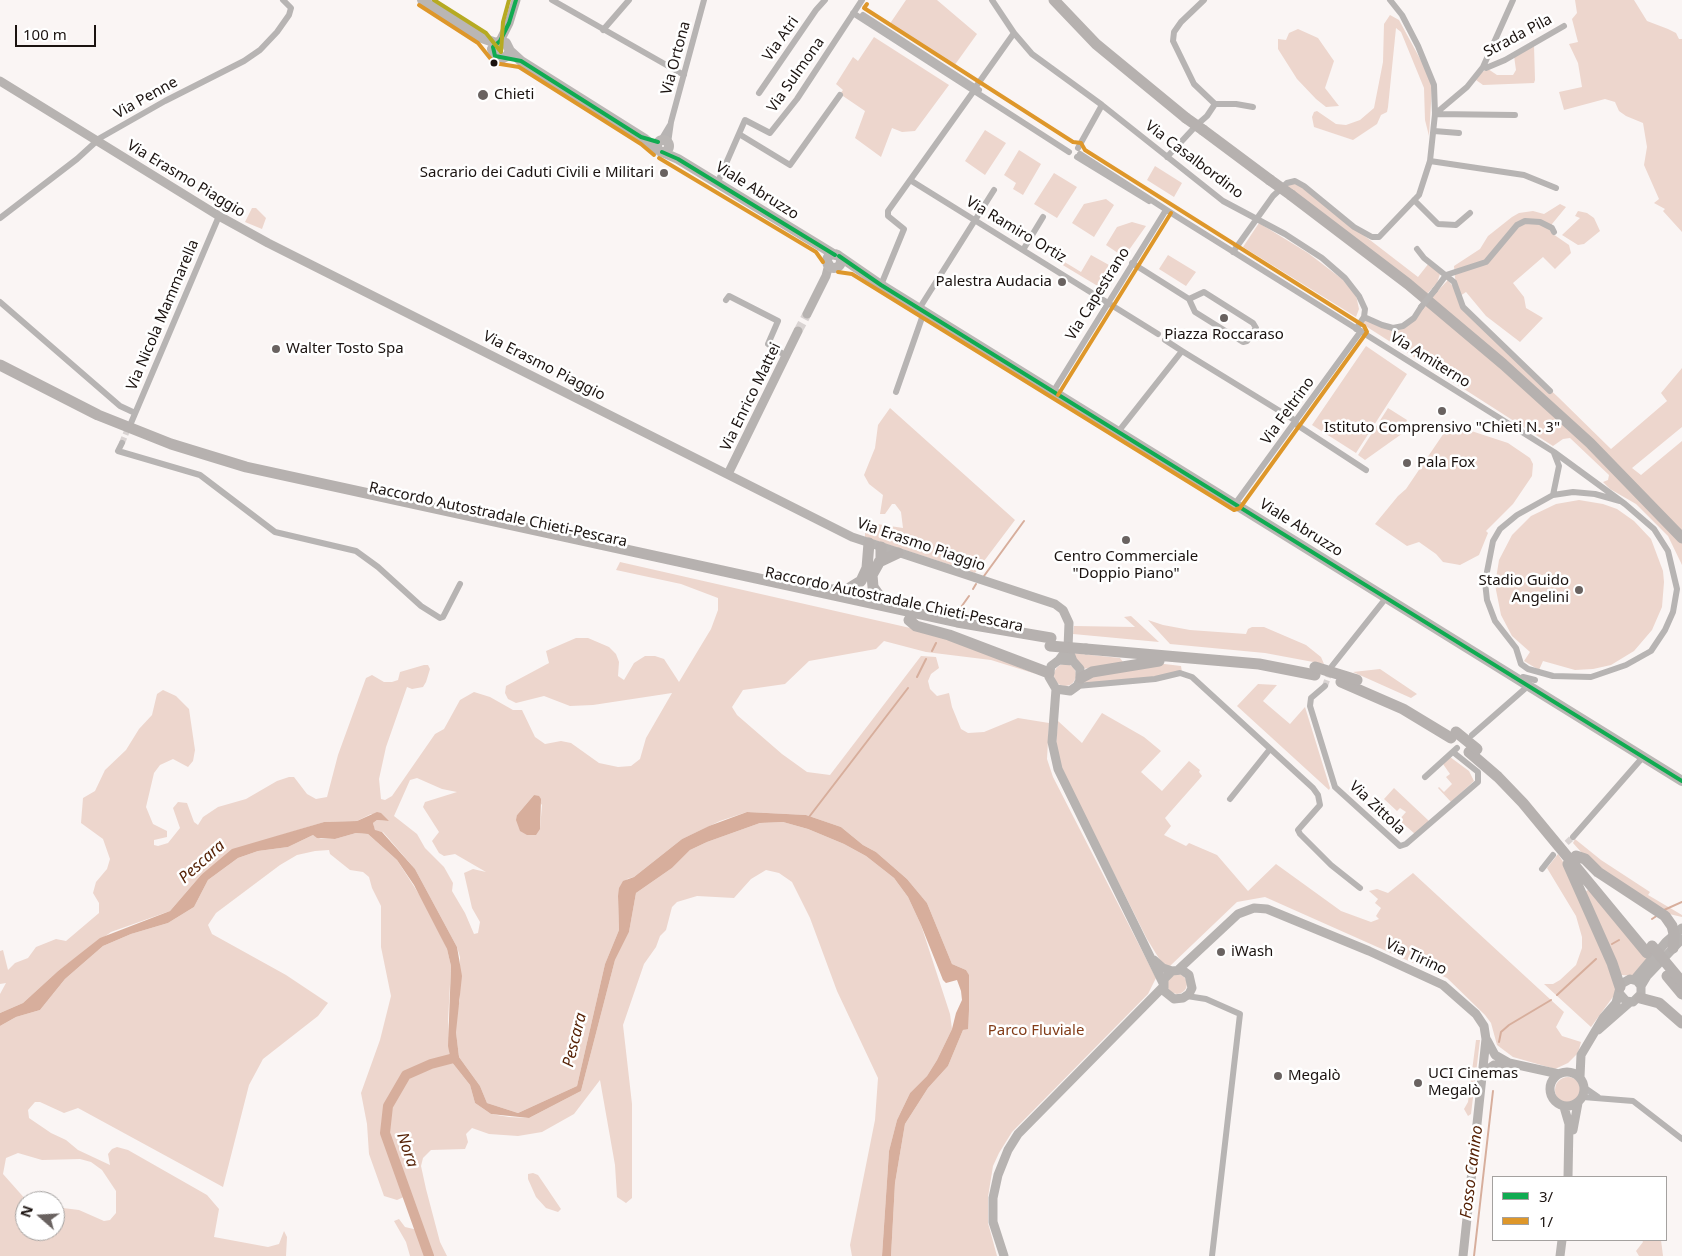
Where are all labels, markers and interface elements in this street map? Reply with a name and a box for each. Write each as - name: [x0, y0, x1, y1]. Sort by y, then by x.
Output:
- street label: Strada Pila: [1481, 11, 1555, 61]
- street label: Via Atri: [759, 13, 803, 65]
- scale bar: [18, 15, 99, 47]
- street label: Via Ortona: [658, 19, 694, 97]
- text: 100 m: [23, 24, 67, 44]
- street label: Via Sulmona: [764, 34, 828, 116]
- unlabelled marker: [489, 58, 499, 68]
- street label: Via Penne: [111, 73, 181, 123]
- place label: Chieti: [494, 86, 534, 104]
- marker: Chieti: [476, 88, 490, 102]
- street label: Via Casalbordino: [1141, 117, 1247, 203]
- street label: Via Erasmo Piaggio: [124, 137, 248, 221]
- street label: Viale Abruzzo: [712, 158, 802, 224]
- place label: Sacrario dei Caduti Civili e Militari: [420, 164, 654, 182]
- marker: Sacrario dei Caduti Civili e Militari: [658, 167, 670, 179]
- street label: Via Ramiro Ortiz: [963, 193, 1069, 267]
- street label: Via Nicola Mammarella: [123, 237, 203, 393]
- street label: Via Capestrano: [1062, 244, 1134, 344]
- place label: Palestra Audacia: [935, 273, 1052, 291]
- marker: Palestra Audacia: [1056, 276, 1068, 288]
- marker: Piazza Roccaraso: [1218, 312, 1230, 324]
- place label: Piazza Roccaraso: [1164, 326, 1284, 344]
- street label: Via Erasmo Piaggio: [480, 327, 608, 405]
- street label: Via Amiterno: [1387, 328, 1473, 392]
- place label: Walter Tosto Spa: [286, 340, 404, 358]
- street label: Via Enrico Mattei: [717, 340, 785, 454]
- marker: Walter Tosto Spa: [270, 343, 282, 355]
- street label: Via Feltrino: [1257, 374, 1319, 448]
- marker: Istituto Comprensivo "Chieti N. 3": [1436, 405, 1448, 417]
- place label: Istituto Comprensivo "Chieti N. 3": [1324, 419, 1560, 437]
- place label: Pala Fox: [1417, 454, 1475, 472]
- marker: Pala Fox: [1401, 457, 1413, 469]
- street label: Raccordo Autostradale Chieti-Pescara: [367, 479, 629, 551]
- street label: Viale Abruzzo: [1256, 495, 1346, 561]
- street label: Via Erasmo Piaggio: [854, 515, 988, 575]
- marker: Centro Commerciale "Doppio Piano": [1120, 534, 1132, 546]
- place label: Centro Commerciale "Doppio Piano": [1054, 548, 1198, 583]
- street label: Raccordo Autostradale Chieti-Pescara: [763, 564, 1025, 636]
- place label: Stadio Guido Angelini: [1479, 572, 1569, 607]
- marker: Stadio Guido Angelini: [1573, 584, 1585, 596]
- street label: Via Zittola: [1345, 778, 1409, 838]
- water label: Pescara: [175, 836, 229, 888]
- street label: Via Tirino: [1382, 935, 1450, 979]
- place label: iWash: [1231, 943, 1273, 961]
- marker: iWash: [1215, 946, 1227, 958]
- water label: Pescara: [559, 1011, 591, 1069]
- park label: Parco Fluviale: [988, 1022, 1084, 1040]
- place label: UCI Cinemas Megalò: [1428, 1065, 1518, 1100]
- place label: Megalò: [1288, 1067, 1341, 1085]
- marker: Megalò: [1272, 1070, 1284, 1082]
- marker: UCI Cinemas Megalò: [1412, 1077, 1424, 1089]
- water label: Fosso Canino: [1457, 1124, 1487, 1220]
- water label: Nora: [392, 1130, 422, 1170]
- legend: [1492, 1176, 1667, 1241]
- text: 3/: [1539, 1186, 1553, 1206]
- north arrow: [15, 1191, 65, 1241]
- text: N: [15, 1203, 37, 1220]
- text: 1/: [1539, 1211, 1553, 1231]

